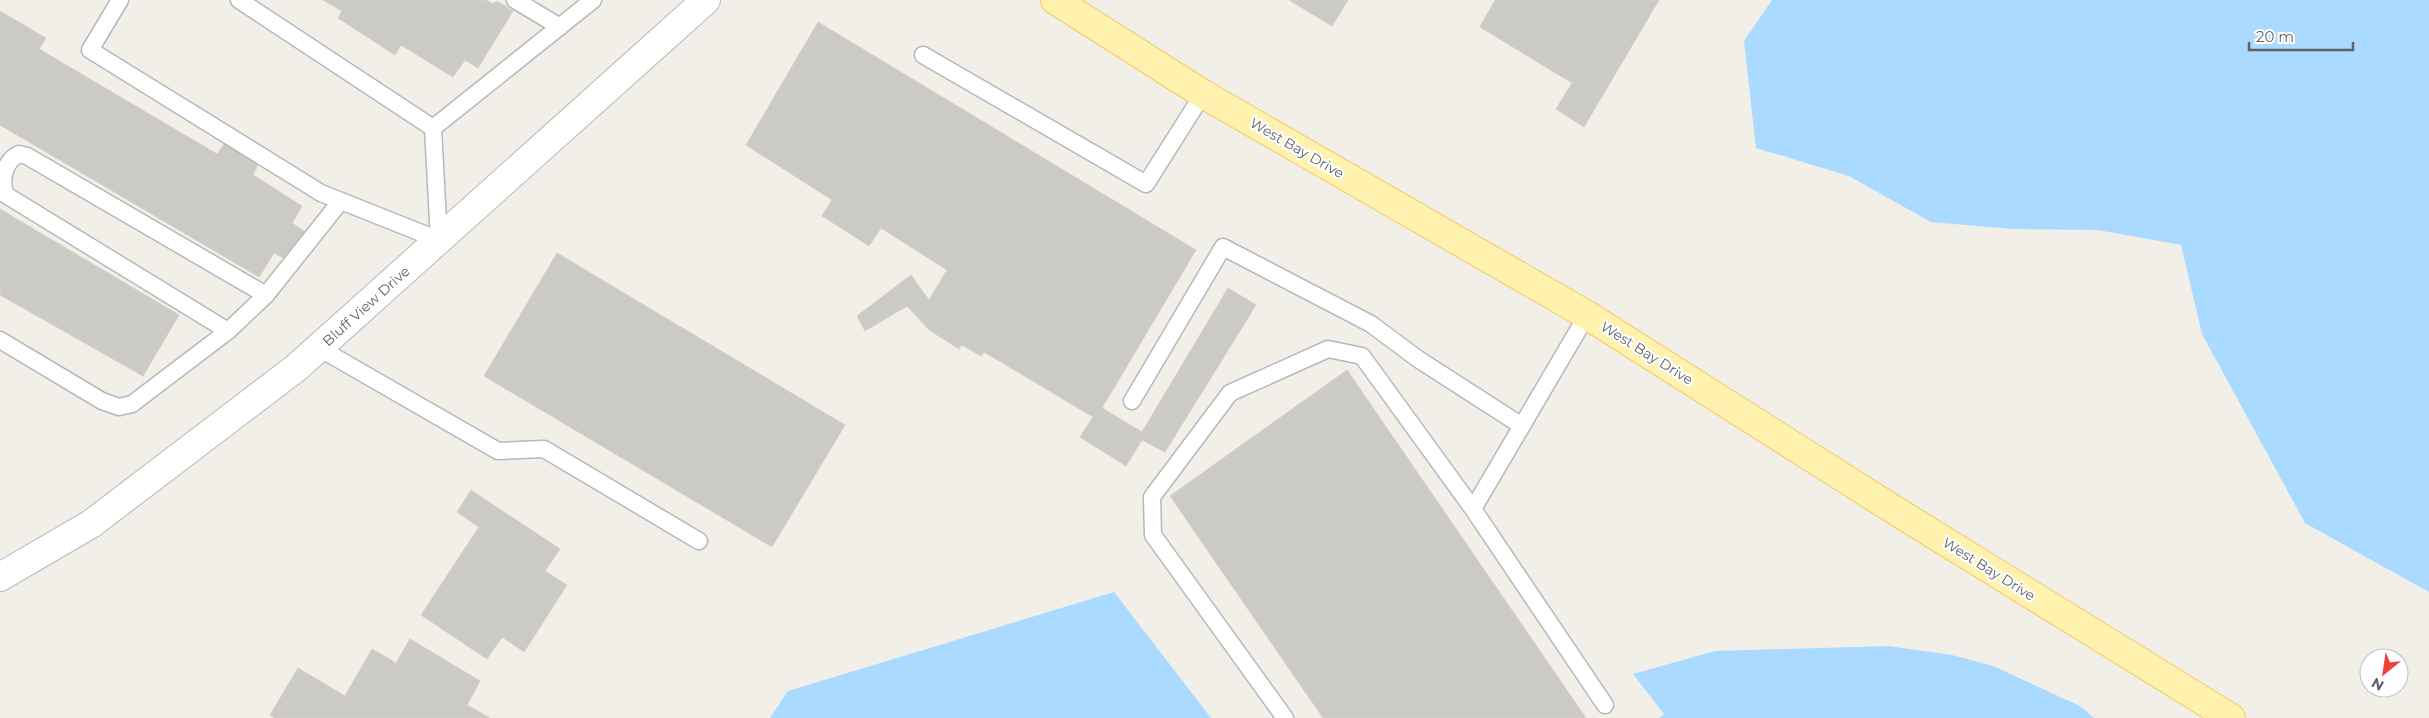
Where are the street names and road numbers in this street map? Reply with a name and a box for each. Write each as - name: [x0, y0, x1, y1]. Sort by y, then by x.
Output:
- street label: West Bay Drive: [1247, 114, 1347, 182]
- street label: Bluff View Drive: [319, 262, 413, 350]
- street label: West Bay Drive: [1597, 317, 1697, 389]
- street label: West Bay Drive: [1939, 533, 2039, 605]

